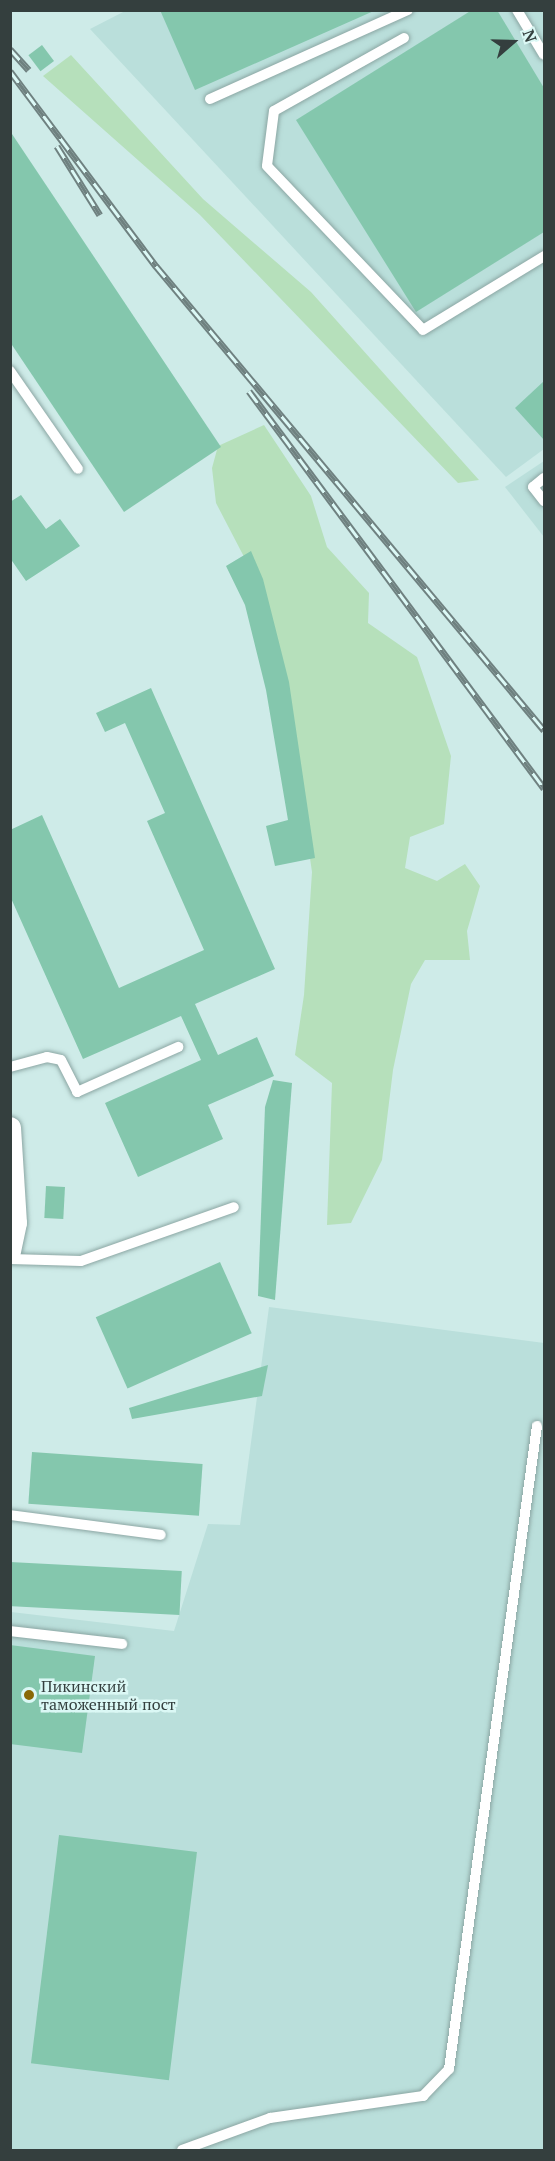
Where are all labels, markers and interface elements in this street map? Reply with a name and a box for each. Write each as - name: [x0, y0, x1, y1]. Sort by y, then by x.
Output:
- north arrow: [483, 12, 543, 72]
- text: N: [517, 26, 542, 45]
- place label: Пикинский таможенный пост: [41, 1676, 176, 1714]
- marker: Пикинский таможенный пост: [22, 1688, 36, 1702]

